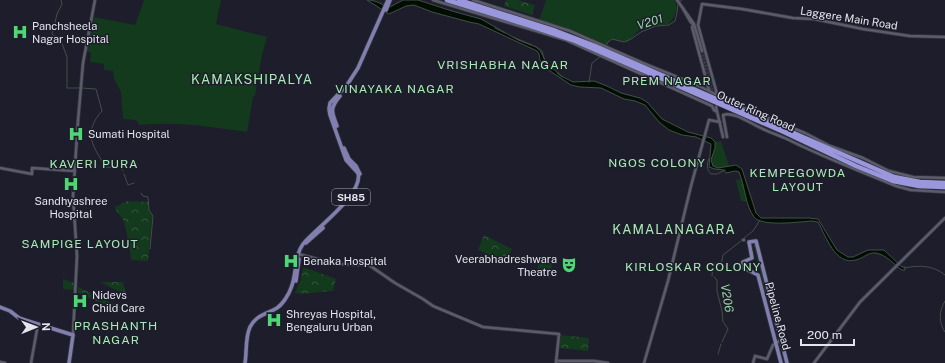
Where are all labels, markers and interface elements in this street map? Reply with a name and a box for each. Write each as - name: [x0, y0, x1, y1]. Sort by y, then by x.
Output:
- street label: Laggere Main Road: [799, 4, 899, 32]
- water label: V201: [635, 11, 665, 33]
- place label: Panchsheela Nagar Hospital: [32, 20, 109, 45]
- hospital icon: Panchsheela Nagar Hospital: [11, 23, 29, 41]
- district label: VRISHABHA NAGAR: [437, 58, 569, 72]
- district label: KAMAKSHIPALYA: [191, 72, 313, 87]
- district label: PREM NAGAR: [622, 74, 712, 88]
- district label: VINAYAKA NAGAR: [335, 82, 455, 96]
- street label: Outer Ring Road: [715, 88, 797, 134]
- hospital icon: Sumati Hospital: [67, 125, 85, 143]
- place label: Sumati Hospital: [88, 128, 170, 140]
- district label: NGOS COLONY: [608, 156, 706, 170]
- district label: KAVERI PURA: [49, 157, 139, 171]
- district label: KEMPEGOWDA LAYOUT: [750, 166, 846, 194]
- hospital icon: Sandhyashree Hospital: [62, 175, 80, 193]
- road number: SH85: [332, 189, 370, 205]
- place label: Sandhyashree Hospital: [35, 195, 107, 220]
- district label: KAMALANAGARA: [612, 222, 736, 237]
- district label: SAMPIGE LAYOUT: [21, 237, 139, 251]
- hospital icon: Benaka Hospital: [282, 252, 300, 270]
- place label: Veerabhadreshwara Theatre: [455, 253, 557, 278]
- place label: Benaka Hospital: [303, 255, 387, 267]
- theatre icon: Veerabhadreshwara Theatre: [560, 256, 578, 274]
- district label: KIRLOSKAR COLONY: [625, 260, 761, 274]
- street label: Pipeline Road: [763, 281, 793, 351]
- water label: V206: [718, 283, 736, 314]
- place label: Nidevs Child Care: [92, 289, 145, 314]
- hospital icon: Nidevs Child Care: [71, 292, 89, 310]
- north arrow: [16, 307, 56, 347]
- place label: Shreyas Hospital, Bengaluru Urban: [286, 308, 376, 333]
- hospital icon: Shreyas Hospital, Bengaluru Urban: [265, 311, 283, 329]
- district label: PRASHANTH NAGAR: [74, 319, 158, 347]
- scale bar: [801, 321, 854, 347]
- text: N: [40, 322, 52, 331]
- text: 200 m: [807, 328, 842, 342]

